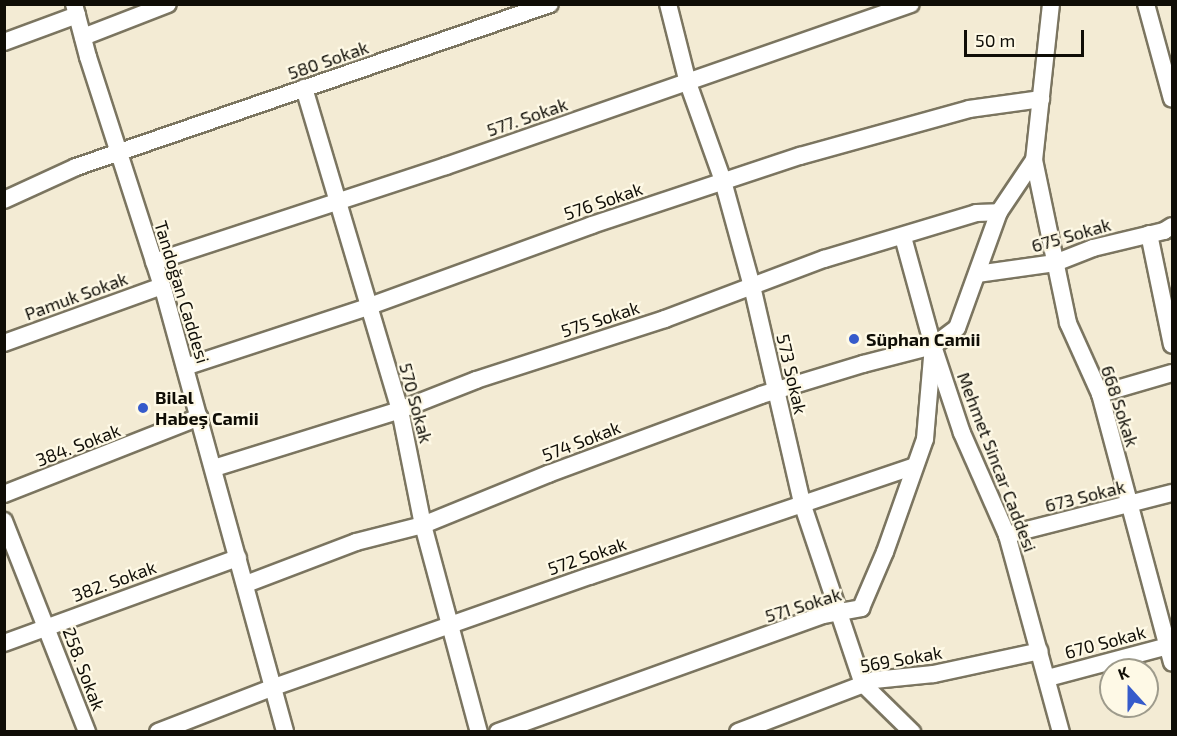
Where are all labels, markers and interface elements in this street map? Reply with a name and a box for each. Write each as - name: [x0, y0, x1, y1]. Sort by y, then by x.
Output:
- scale bar: [967, 18, 1087, 56]
- text: 50 m: [975, 29, 1015, 51]
- street label: 580 Sokak: [285, 36, 371, 84]
- street label: 577. Sokak: [484, 93, 570, 141]
- street label: 576 Sokak: [561, 177, 645, 225]
- street label: 675 Sokak: [1029, 213, 1113, 257]
- street label: Tandoğan Caddesi: [150, 218, 214, 366]
- street label: Pamuk Sokak: [21, 267, 131, 325]
- street label: 575 Sokak: [558, 296, 642, 342]
- place label: Süphan Camii: [866, 328, 980, 350]
- street label: 573 Sokak: [772, 332, 812, 416]
- marker: Süphan Camii: [847, 332, 861, 346]
- street label: 570 Sokak: [395, 360, 437, 446]
- street label: 668 Sokak: [1097, 363, 1143, 449]
- street label: Mehmet Sincar Caddesi: [953, 369, 1041, 555]
- place label: Bilal Habeş Camii: [155, 387, 259, 430]
- marker: Bilal Habeş Camii: [136, 401, 150, 415]
- street label: 574 Sokak: [539, 416, 623, 466]
- street label: 384. Sokak: [33, 419, 123, 471]
- street label: 673 Sokak: [1043, 476, 1127, 516]
- street label: 572 Sokak: [545, 533, 629, 579]
- street label: 382. Sokak: [69, 556, 159, 606]
- street label: 571 Sokak: [762, 583, 844, 627]
- street label: 670 Sokak: [1062, 621, 1148, 663]
- street label: 258. Sokak: [58, 624, 110, 714]
- street label: 569 Sokak: [858, 641, 944, 677]
- north arrow: [1099, 658, 1159, 718]
- text: K: [1115, 662, 1131, 683]

